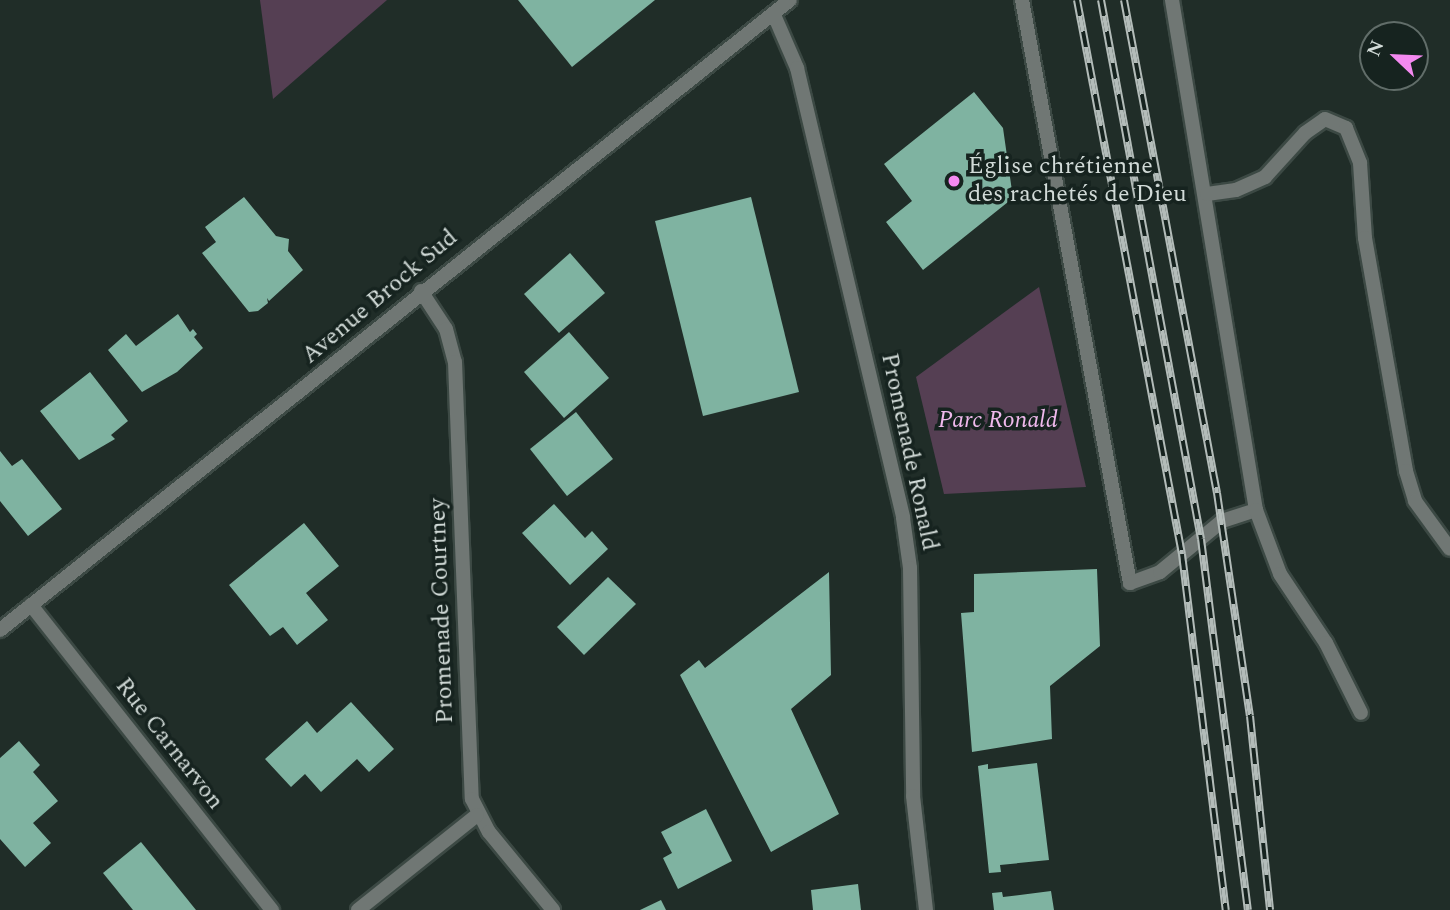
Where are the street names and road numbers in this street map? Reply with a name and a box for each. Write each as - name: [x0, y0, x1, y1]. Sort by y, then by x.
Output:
- street label: Avenue Brock Sud: [296, 224, 464, 370]
- street label: Promenade Ronald: [874, 351, 944, 553]
- street label: Promenade Courtney: [424, 498, 460, 724]
- street label: Rue Carnarvon: [109, 672, 229, 816]

